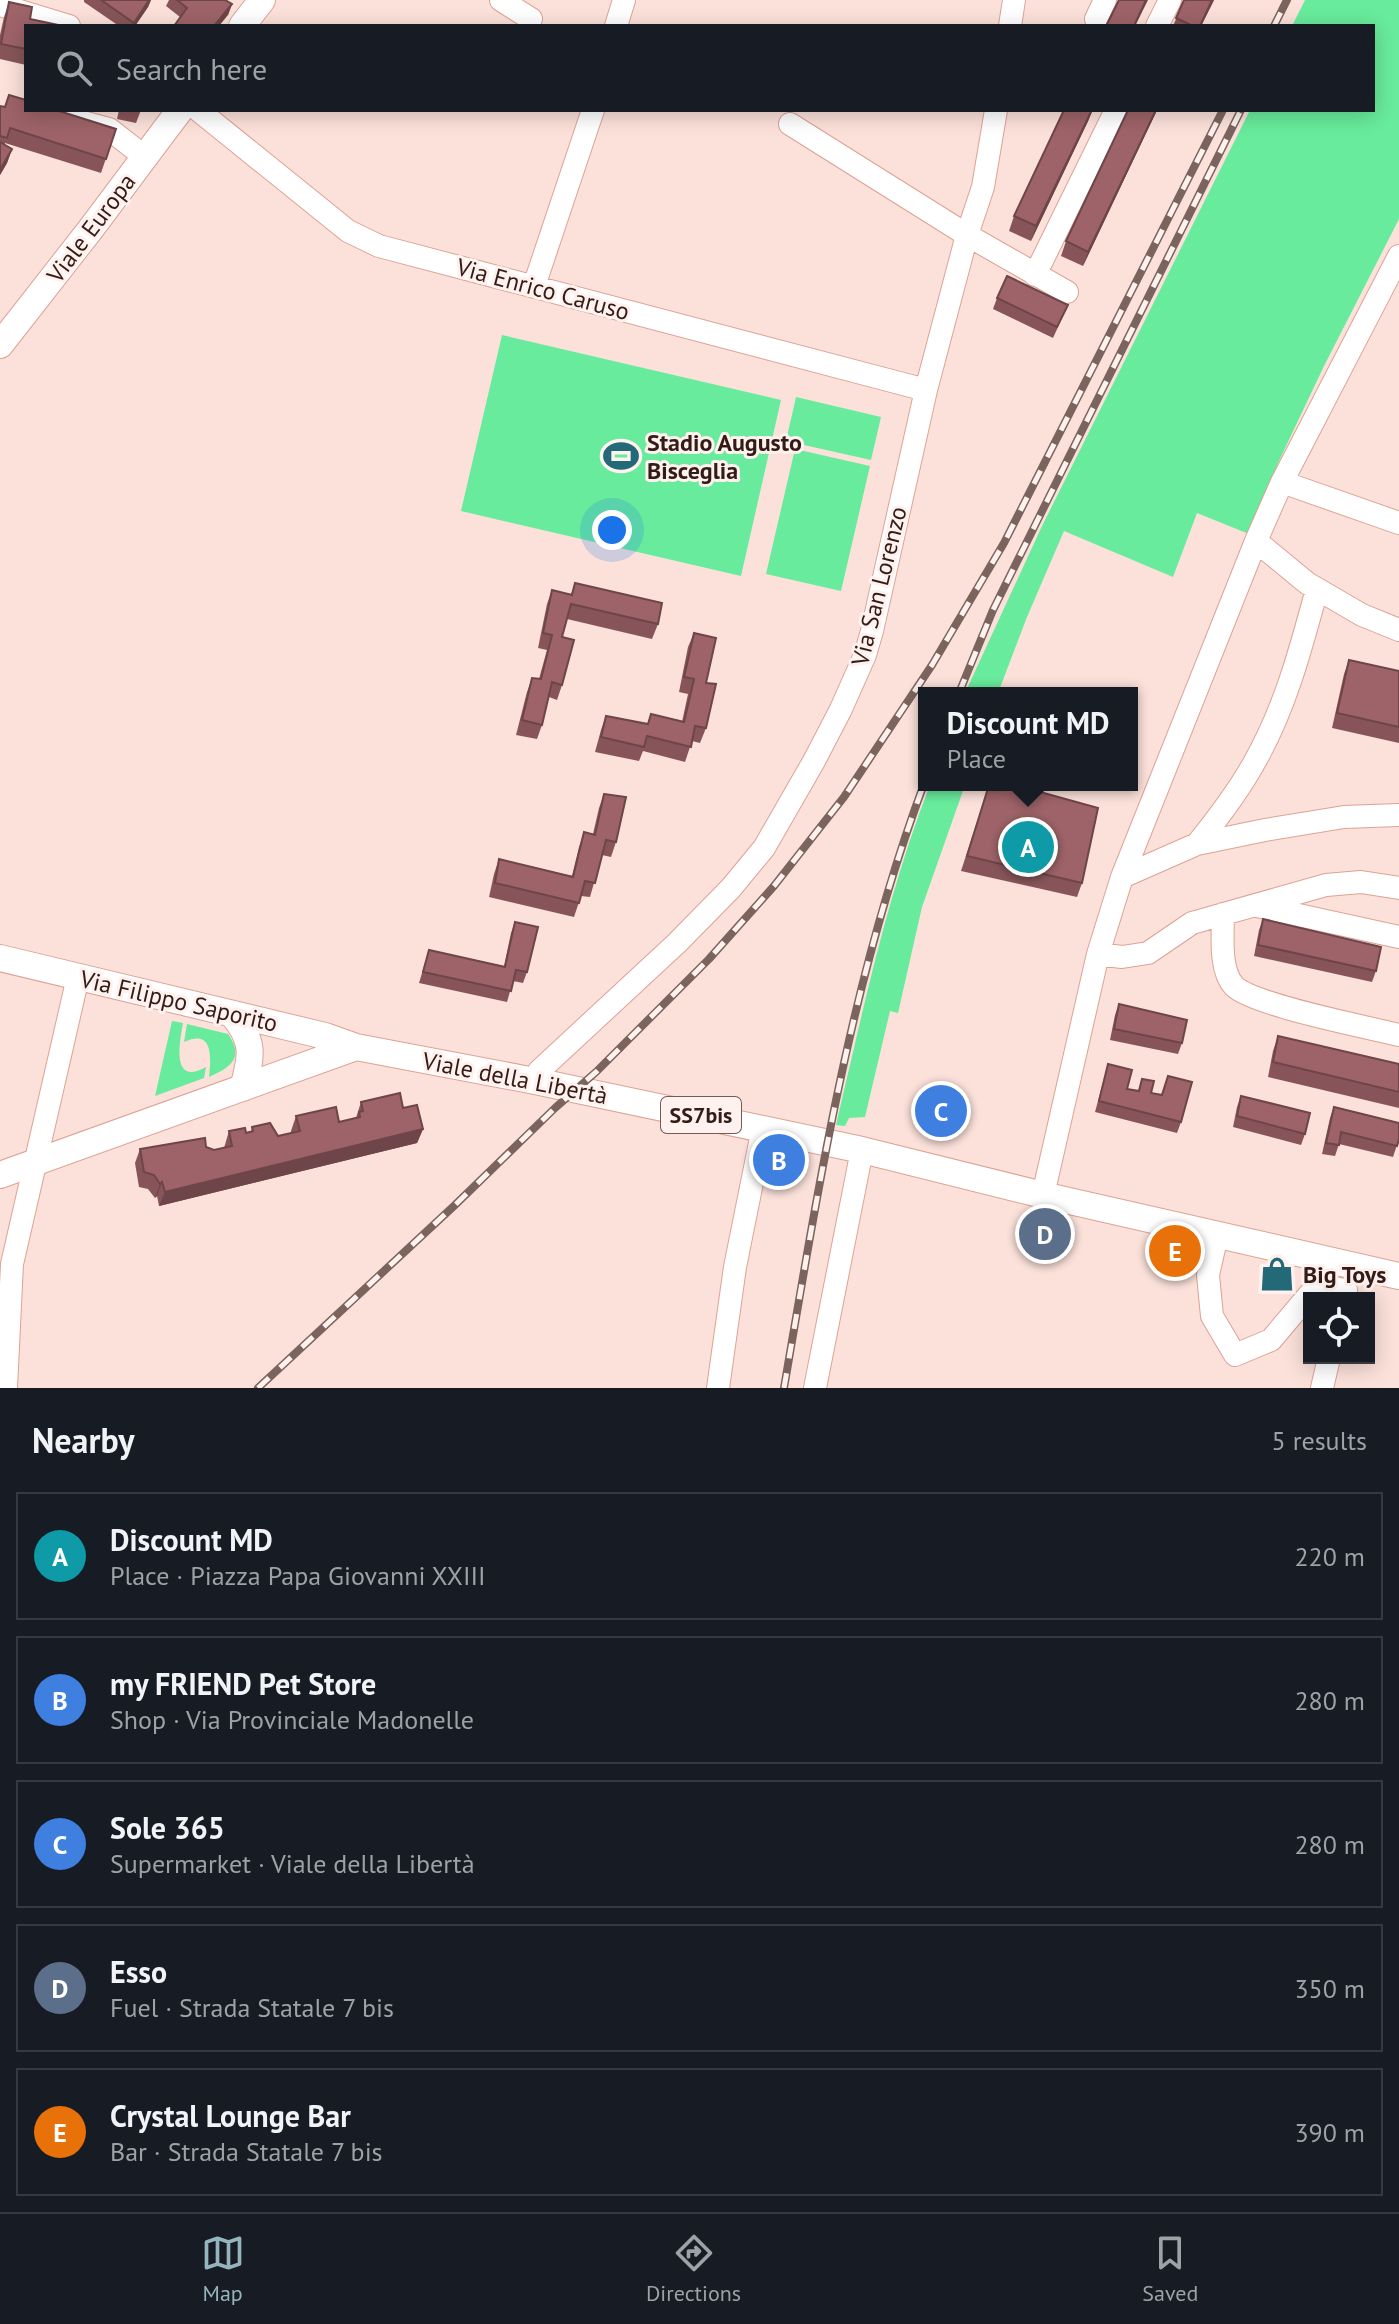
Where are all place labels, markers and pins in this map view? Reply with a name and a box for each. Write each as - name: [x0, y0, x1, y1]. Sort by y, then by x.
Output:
- place label: Stadio Augusto Bisceglia: [647, 427, 802, 486]
- sports icon: Stadio Augusto Bisceglia: [602, 437, 640, 475]
- pin: A: [1002, 817, 1054, 877]
- pin: C: [915, 1081, 967, 1141]
- pin: B: [753, 1130, 805, 1190]
- pin: D: [1019, 1204, 1071, 1264]
- pin: E: [1149, 1221, 1201, 1281]
- shop icon: Big Toys: [1258, 1255, 1296, 1293]
- place label: Big Toys: [1303, 1259, 1386, 1290]

